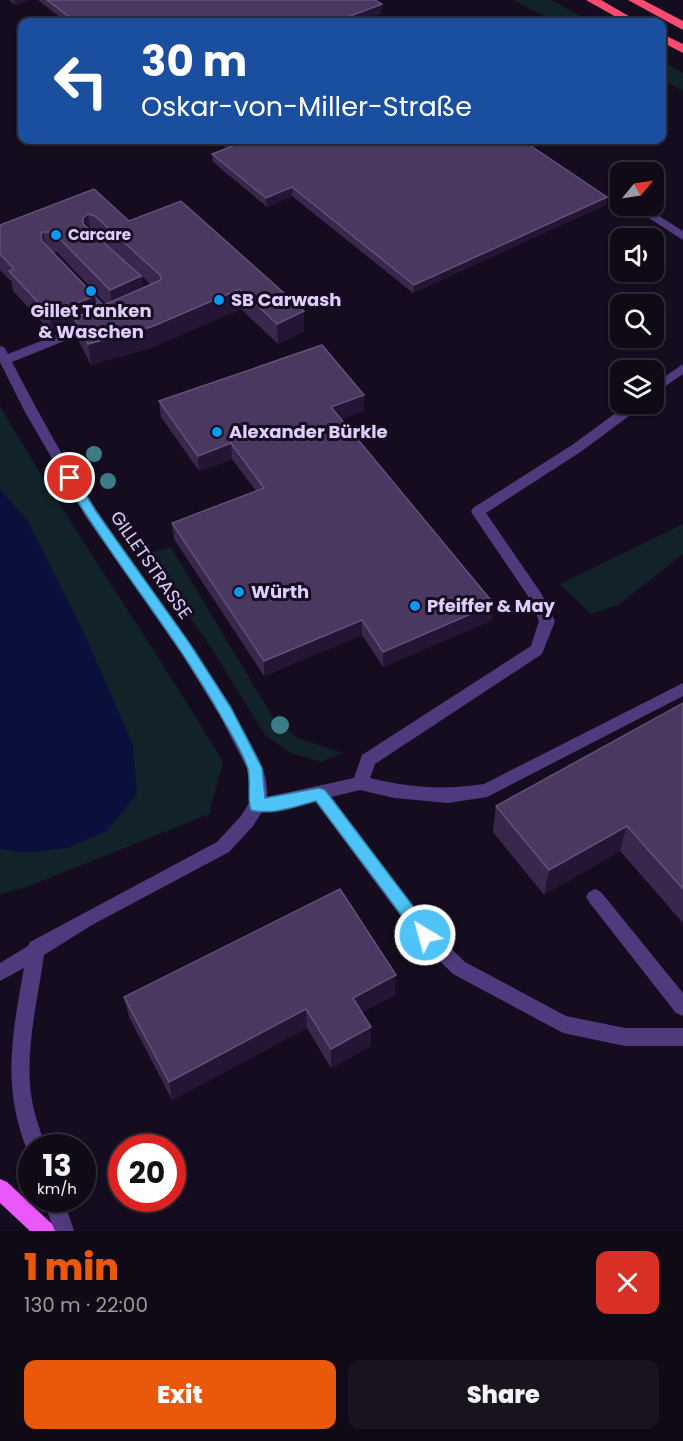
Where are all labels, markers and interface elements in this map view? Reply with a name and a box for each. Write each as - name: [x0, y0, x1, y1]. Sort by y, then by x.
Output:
- text: 30 m: [141, 32, 247, 91]
- icon: left: [42, 42, 120, 120]
- text: Oskar-von-Miller-Straße: [141, 88, 472, 125]
- north arrow: [610, 162, 664, 216]
- map controls: [610, 162, 664, 414]
- place label: Carcare: [68, 224, 131, 245]
- marker: Carcare: [49, 228, 63, 242]
- button: sound: [610, 228, 664, 282]
- marker: Gillet Tanken & Waschen: [84, 284, 98, 298]
- place label: SB Carwash: [231, 287, 341, 312]
- marker: SB Carwash: [212, 293, 226, 307]
- button: search: [610, 294, 664, 348]
- place label: Gillet Tanken & Waschen: [30, 298, 152, 344]
- button: layers: [610, 360, 664, 414]
- place label: Alexander Bürkle: [229, 419, 388, 444]
- marker: Alexander Bürkle: [210, 425, 224, 439]
- pin: [44, 452, 95, 503]
- icon: arrive: [53, 461, 86, 494]
- street label: GILLETSTRASSE: [105, 506, 198, 624]
- place label: Würth: [251, 579, 309, 604]
- marker: Würth: [232, 585, 246, 599]
- place label: Pfeiffer & May: [427, 593, 556, 618]
- marker: Pfeiffer & May: [408, 599, 422, 613]
- position arrow: [393, 903, 457, 967]
- speed limit sign: 20: [108, 1134, 186, 1212]
- text: 13: [42, 1144, 72, 1187]
- text: km/h: [37, 1178, 77, 1199]
- text: 1 min: [24, 1242, 119, 1293]
- button: close: [596, 1251, 659, 1314]
- text: 130 m · 22:00: [24, 1291, 148, 1319]
- button: Exit: [24, 1360, 336, 1429]
- button: Share: [348, 1360, 659, 1429]

